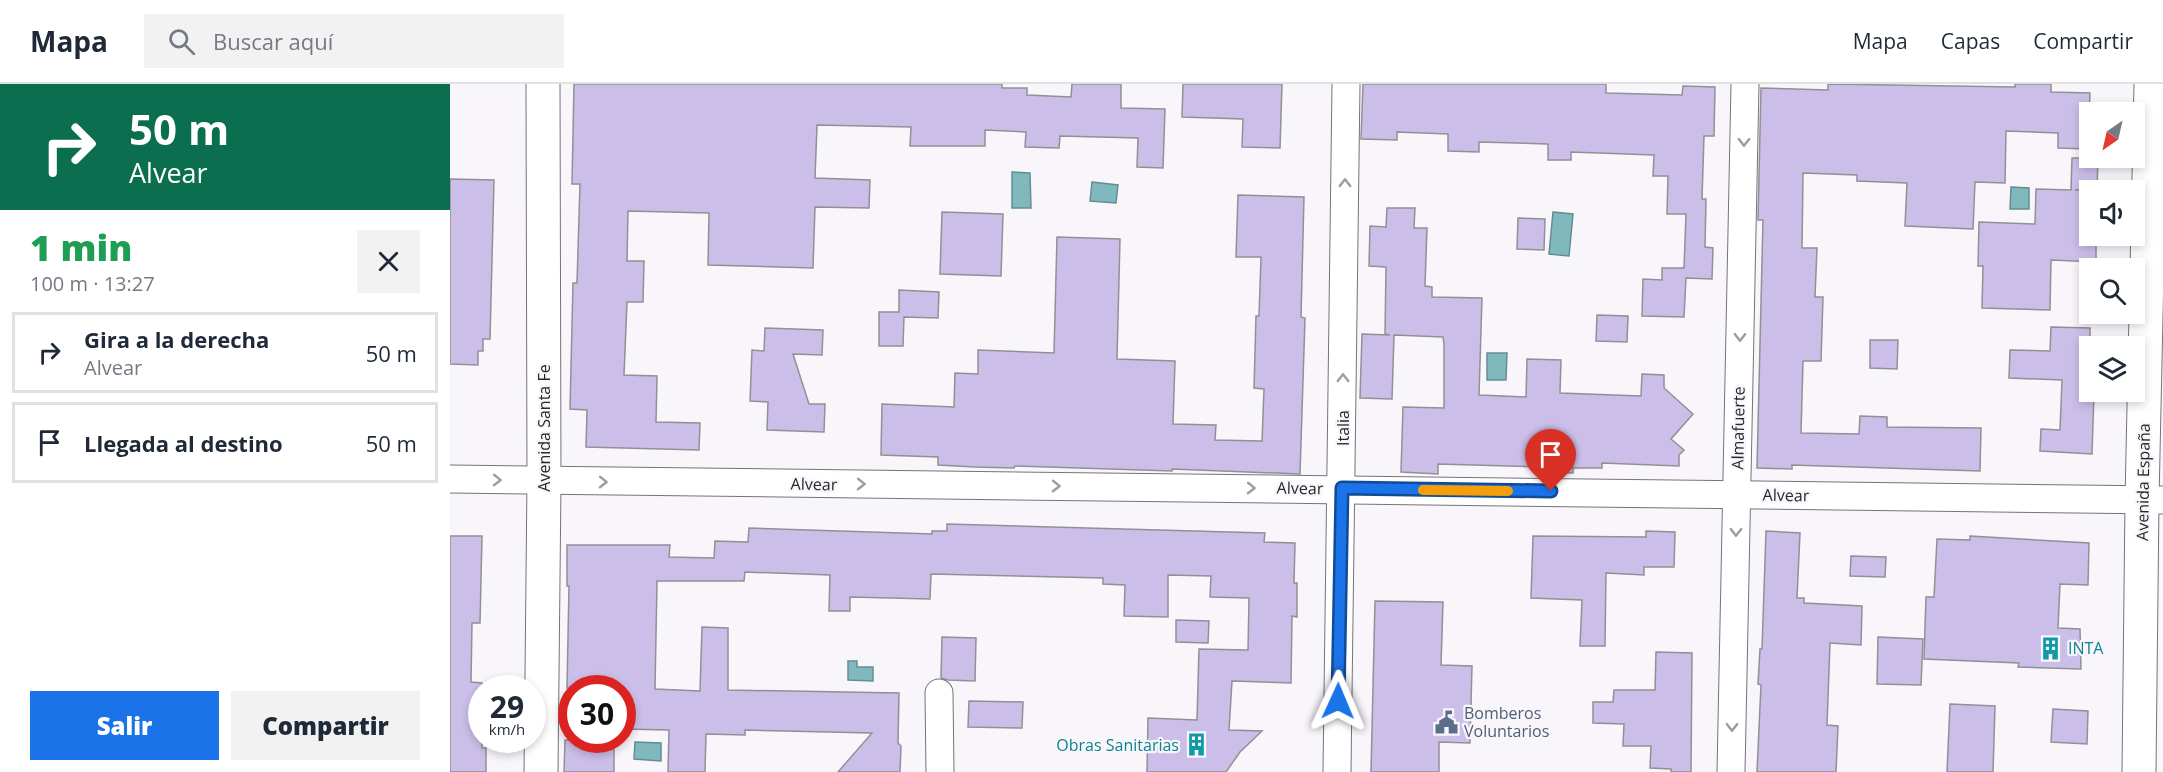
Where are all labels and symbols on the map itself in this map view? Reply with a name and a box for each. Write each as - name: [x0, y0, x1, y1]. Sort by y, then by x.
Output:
- north arrow: [2079, 102, 2145, 168]
- one-way arrow: [1738, 138, 1750, 147]
- one-way arrow: [1339, 178, 1351, 187]
- one-way arrow: [1734, 333, 1746, 342]
- street label: Avenida Santa Fe: [533, 364, 555, 492]
- one-way arrow: [1337, 373, 1349, 382]
- street label: Almafuerte: [1726, 386, 1750, 470]
- street label: Italia: [1332, 410, 1354, 446]
- street label: Avenida España: [2131, 423, 2155, 541]
- pin: [1525, 429, 1576, 491]
- street label: Alvear: [791, 473, 838, 495]
- one-way arrow: [493, 474, 502, 486]
- one-way arrow: [598, 475, 607, 488]
- street label: Alvear: [1277, 477, 1324, 499]
- one-way arrow: [856, 478, 865, 490]
- one-way arrow: [1051, 480, 1060, 492]
- one-way arrow: [1246, 481, 1255, 494]
- street label: Alvear: [1763, 484, 1810, 506]
- one-way arrow: [1730, 528, 1742, 537]
- building icon: INTA: [2037, 635, 2063, 661]
- place label: INTA: [2068, 637, 2104, 659]
- position arrow: [1306, 669, 1370, 733]
- speed limit sign: 30: [558, 675, 636, 753]
- place label: Bomberos Voluntarios: [1464, 702, 1549, 742]
- public building icon: Bomberos Voluntarios: [1433, 709, 1459, 735]
- one-way arrow: [1726, 723, 1738, 732]
- building icon: Obras Sanitarias: [1184, 732, 1210, 758]
- place label: Obras Sanitarias: [1056, 734, 1179, 756]

